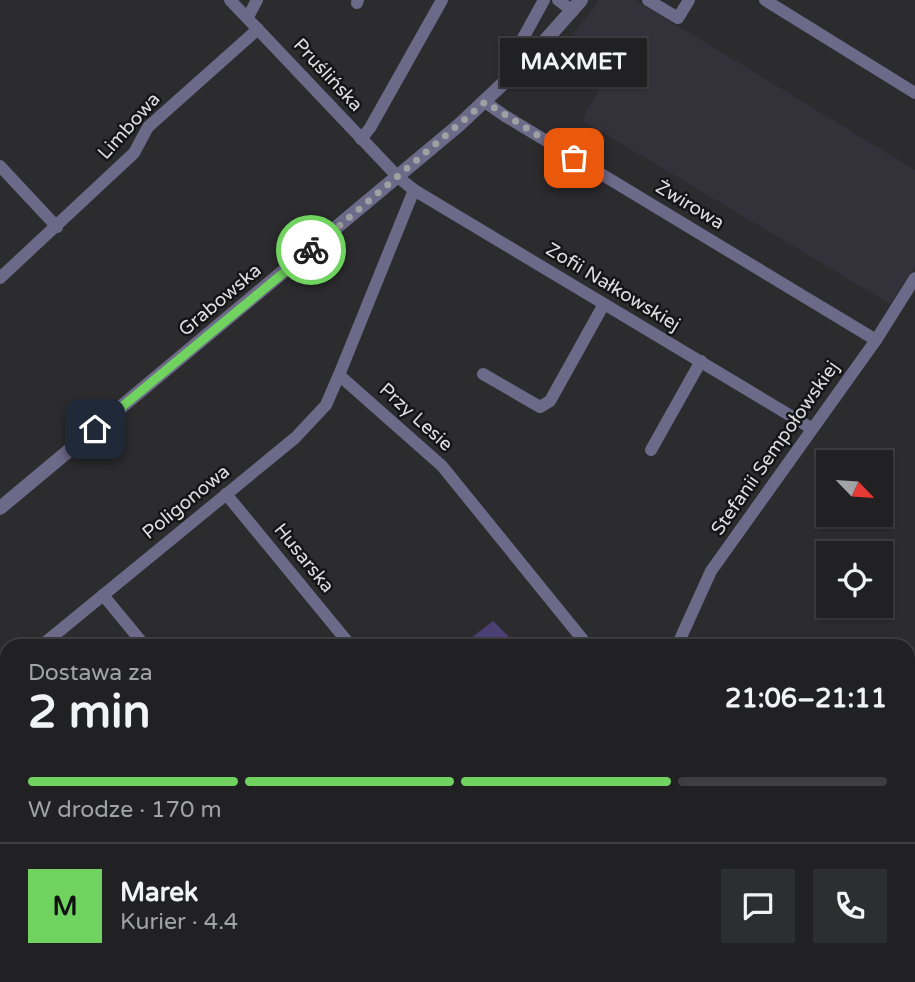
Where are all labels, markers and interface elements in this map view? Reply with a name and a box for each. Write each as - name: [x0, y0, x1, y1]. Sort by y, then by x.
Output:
- street label: Pruślińska: [289, 34, 367, 116]
- callout: MAXMET: [500, 39, 648, 88]
- text: MAXMET: [520, 48, 627, 76]
- street label: Limbowa: [93, 88, 165, 164]
- pin: [544, 128, 604, 188]
- icon: bag: [555, 139, 593, 177]
- street label: Żwirowa: [652, 176, 728, 234]
- courier: [276, 215, 346, 285]
- icon: bike: [292, 231, 330, 269]
- street label: Zofii Nałkowskiej: [542, 238, 684, 336]
- street label: Grabowska: [174, 259, 266, 341]
- street label: Stefanii Sempołowskiej: [707, 357, 843, 539]
- street label: Przy Lesie: [375, 378, 457, 456]
- pin: [65, 399, 125, 459]
- icon: home: [76, 410, 114, 448]
- north arrow: [816, 450, 892, 527]
- map controls: [816, 450, 893, 618]
- street label: Poligonowa: [138, 460, 234, 544]
- street label: Husarska: [269, 519, 339, 597]
- button: locate: [816, 541, 893, 618]
- text: Dostawa za: [28, 659, 153, 687]
- text: 21:06–21:11: [725, 683, 887, 714]
- text: 2 min: [28, 685, 151, 740]
- text: W drodze · 170 m: [28, 796, 222, 824]
- button: chat: [721, 869, 795, 943]
- button: phone: [813, 869, 887, 943]
- text: Marek: [120, 877, 198, 908]
- text: M: [52, 891, 78, 922]
- text: Kurier · 4.4: [120, 908, 238, 936]

